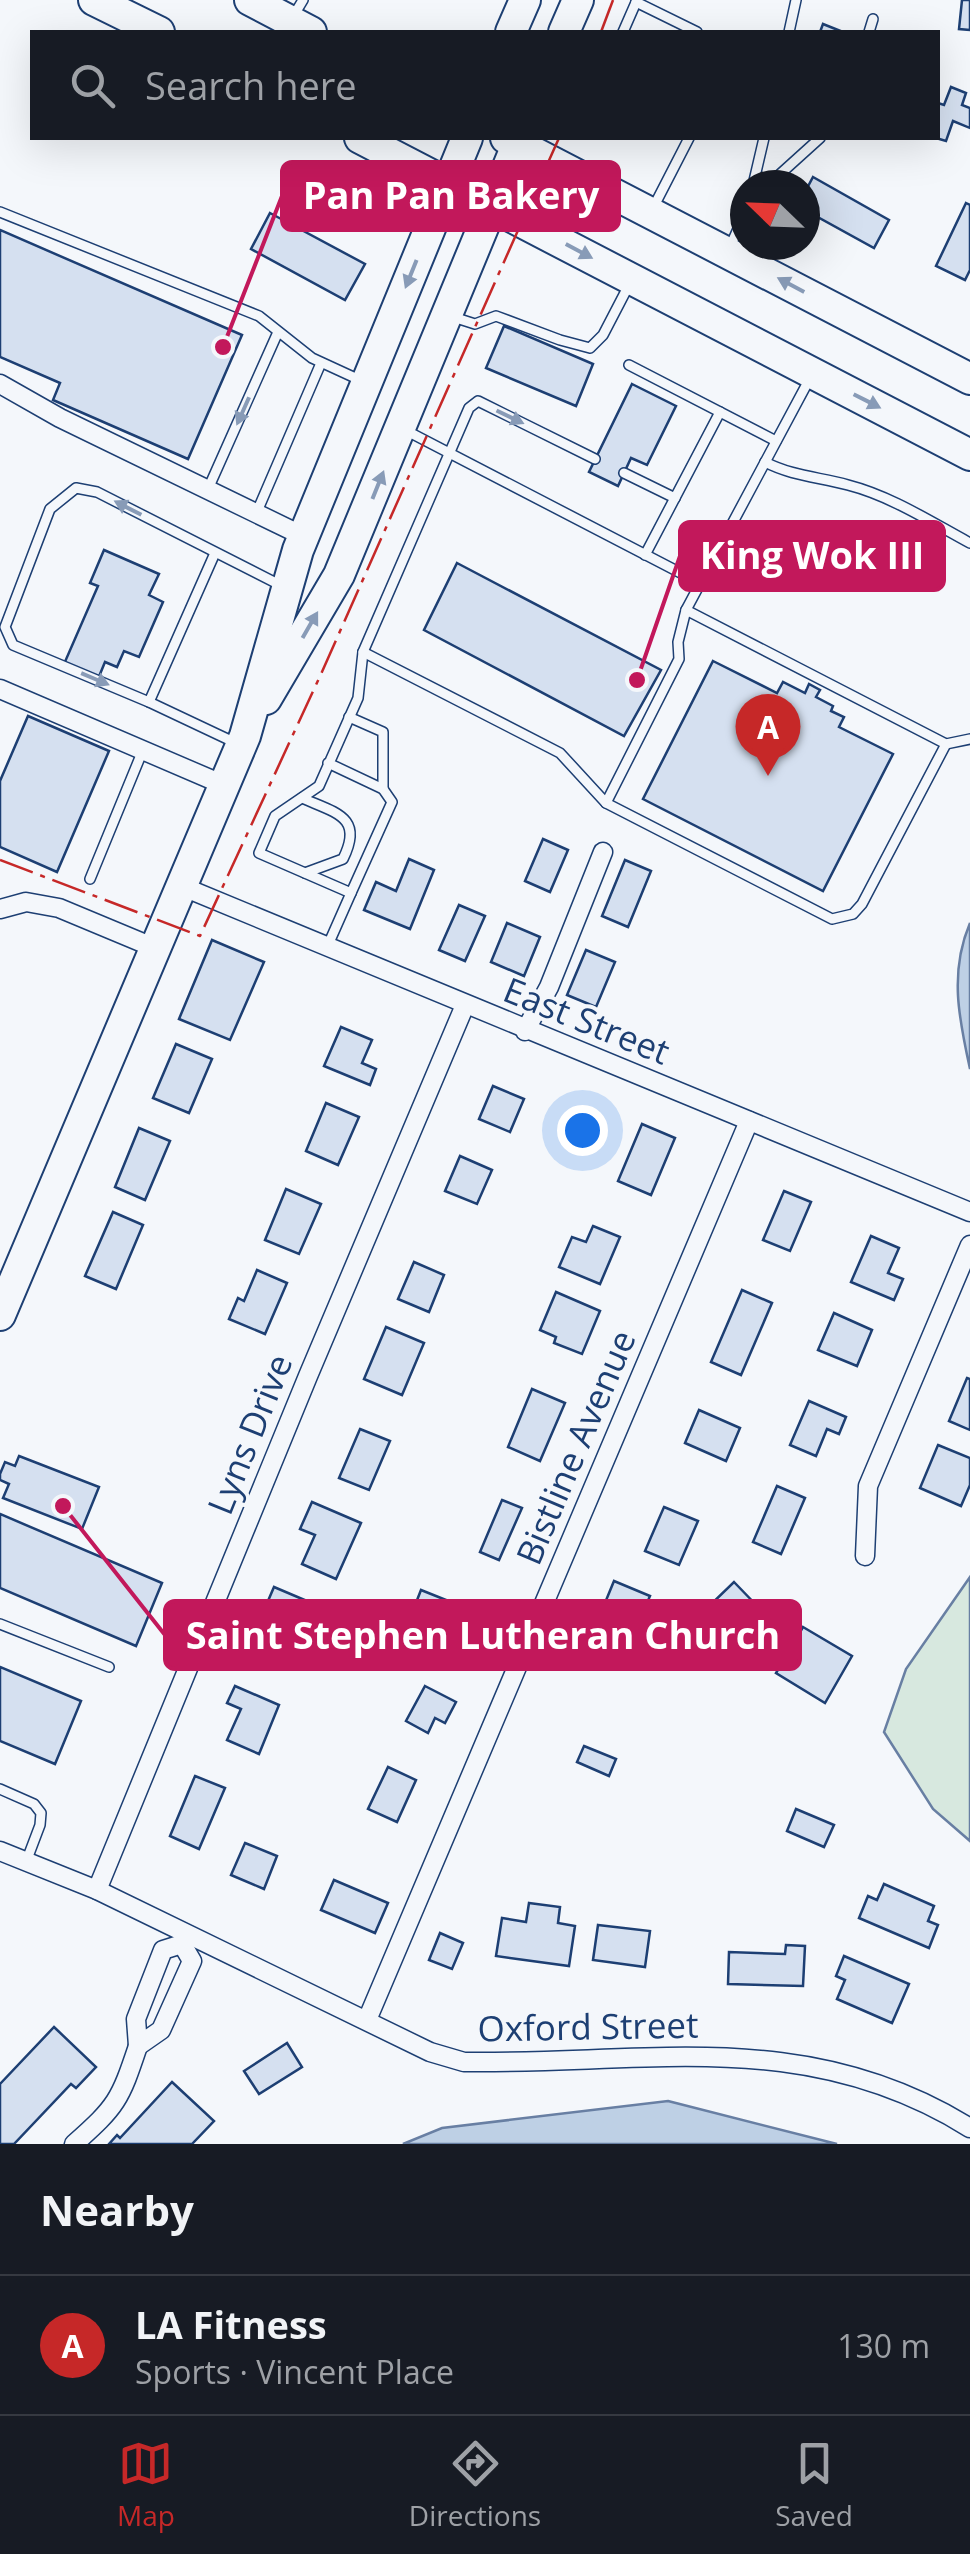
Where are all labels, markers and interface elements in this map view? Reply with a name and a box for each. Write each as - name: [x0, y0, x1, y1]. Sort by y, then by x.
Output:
- search box: [30, 30, 940, 140]
- icon: search: [65, 58, 120, 113]
- text: Search here: [145, 59, 357, 111]
- callout: Pan Pan Bakery: [282, 162, 619, 230]
- text: Pan Pan Bakery: [303, 168, 600, 220]
- north arrow: [730, 170, 820, 260]
- one-way arrow: [564, 242, 593, 259]
- one-way arrow: [403, 259, 419, 289]
- one-way arrow: [776, 277, 805, 294]
- one-way arrow: [853, 392, 882, 409]
- one-way arrow: [235, 396, 251, 426]
- one-way arrow: [495, 408, 524, 425]
- one-way arrow: [370, 470, 386, 500]
- one-way arrow: [114, 500, 143, 517]
- callout: King Wok III: [680, 522, 944, 590]
- text: King Wok III: [700, 528, 924, 580]
- one-way arrow: [300, 611, 318, 639]
- one-way arrow: [80, 672, 110, 688]
- pin: A: [736, 694, 800, 776]
- street label: East Street: [497, 965, 677, 1075]
- your location: [557, 1105, 608, 1156]
- street label: Bistline Avenue: [504, 1323, 646, 1571]
- street label: Lyns Drive: [196, 1347, 302, 1521]
- callout: Saint Stephen Lutheran Church: [165, 1601, 800, 1669]
- text: Saint Stephen Lutheran Church: [186, 1608, 780, 1660]
- street label: Oxford Street: [477, 2001, 699, 2051]
- text: Nearby: [40, 2181, 194, 2238]
- text: LA Fitness: [135, 2298, 327, 2350]
- text: A: [61, 2324, 84, 2367]
- text: 130 m: [837, 2324, 930, 2367]
- text: Sports · Vincent Place: [135, 2350, 454, 2393]
- tab: Map: [117, 2436, 175, 2534]
- tab: Directions: [409, 2436, 541, 2534]
- tab: Saved: [775, 2436, 853, 2534]

